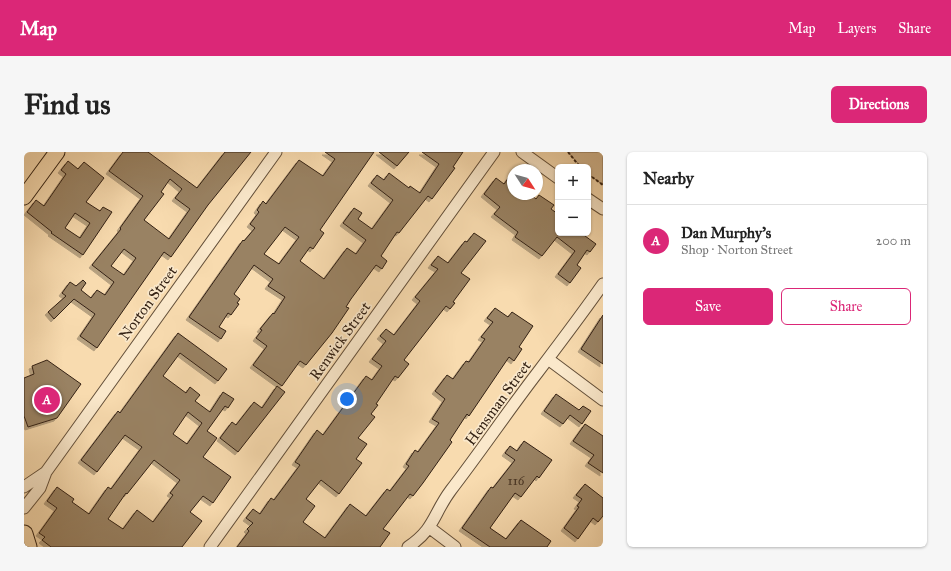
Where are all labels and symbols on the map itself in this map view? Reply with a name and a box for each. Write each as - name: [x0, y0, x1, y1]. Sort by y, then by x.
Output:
- north arrow: [507, 164, 543, 200]
- street label: Norton Street: [115, 262, 181, 344]
- street label: Renwick Street: [306, 298, 375, 384]
- street label: Hensman Street: [461, 357, 535, 449]
- pin: A: [34, 385, 60, 415]
- your location: [337, 389, 357, 409]
- house number: 116: [508, 473, 525, 489]

